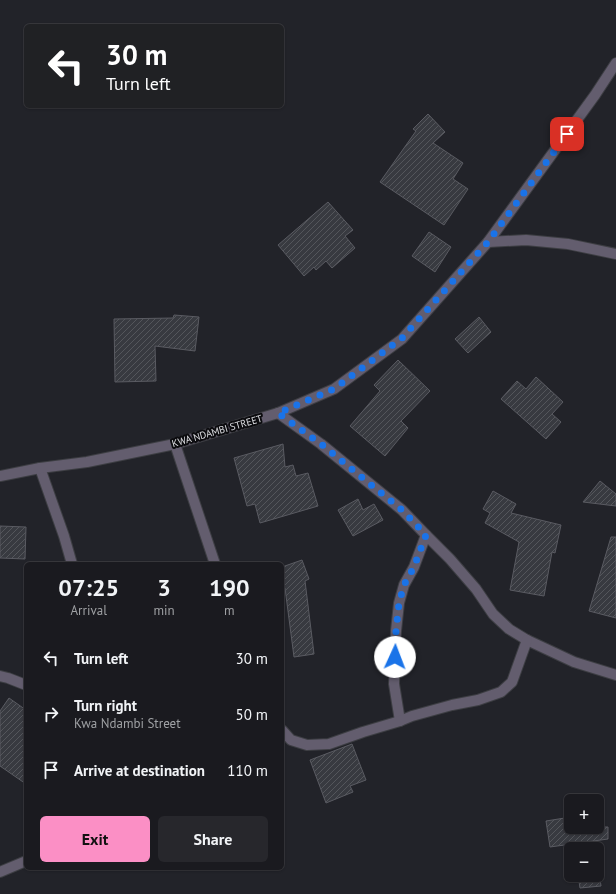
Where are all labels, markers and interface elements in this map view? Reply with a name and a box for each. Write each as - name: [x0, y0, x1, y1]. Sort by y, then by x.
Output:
- text: 30 m: [106, 36, 167, 73]
- icon: left: [40, 40, 92, 92]
- text: Turn left: [106, 72, 171, 95]
- pin: [550, 117, 584, 151]
- icon: arrive: [556, 123, 578, 145]
- street label: KWA NDAMBI STREET: [170, 412, 264, 450]
- text: 07:25: [58, 572, 119, 603]
- text: 3: [157, 572, 171, 603]
- text: 190: [209, 572, 250, 603]
- text: Arrival: [71, 602, 107, 619]
- text: min: [153, 602, 175, 619]
- text: m: [224, 602, 235, 619]
- position arrow: [374, 636, 416, 678]
- icon: left: [40, 647, 62, 669]
- text: Turn left: [74, 649, 128, 668]
- text: 30 m: [235, 649, 268, 668]
- text: Turn right: [74, 696, 137, 715]
- icon: right: [40, 703, 62, 725]
- text: 50 m: [235, 705, 268, 724]
- text: Kwa Ndambi Street: [74, 715, 181, 732]
- icon: arrive: [40, 759, 62, 781]
- text: Arrive at destination: [74, 761, 205, 780]
- text: 110 m: [227, 761, 268, 780]
- map controls: [564, 794, 604, 882]
- button: +: [564, 794, 604, 834]
- button: Exit: [40, 816, 150, 862]
- button: Share: [158, 816, 268, 862]
- button: −: [564, 842, 604, 882]

